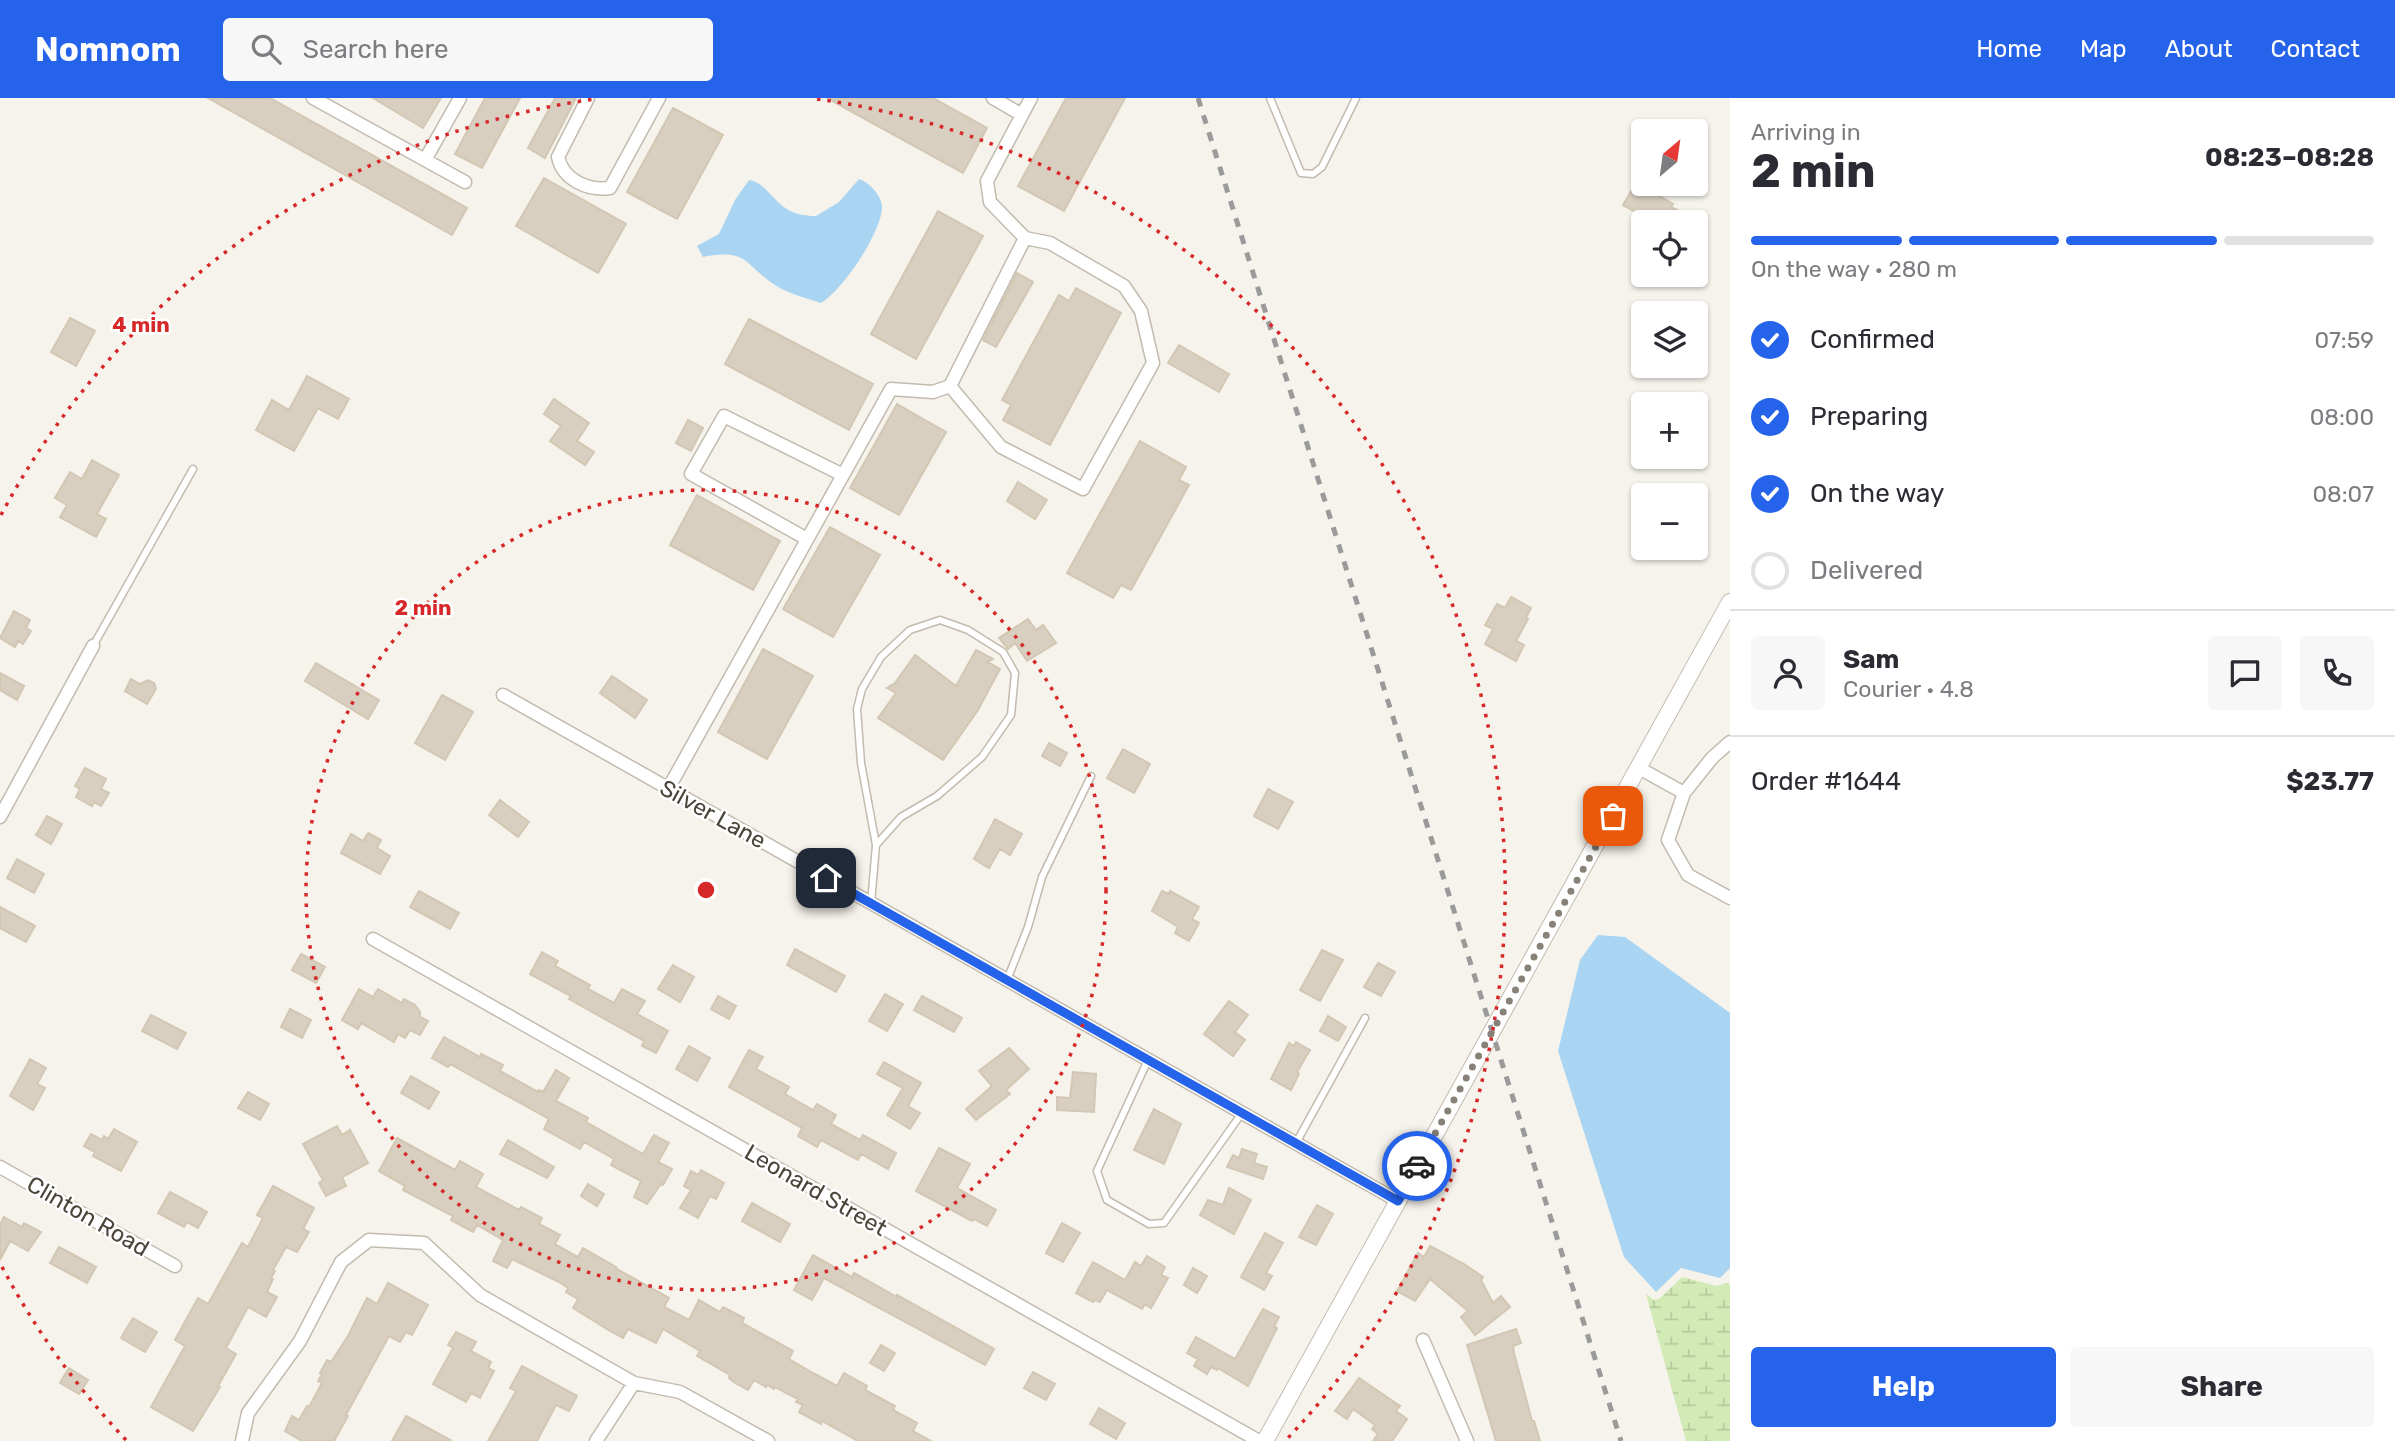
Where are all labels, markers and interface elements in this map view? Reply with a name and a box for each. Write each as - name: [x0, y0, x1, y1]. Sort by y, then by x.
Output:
- search box: [223, 18, 713, 81]
- text: Nomnom: [35, 30, 181, 69]
- icon: search: [247, 30, 285, 68]
- text: Search here: [303, 34, 449, 65]
- text: Home: [1976, 35, 2042, 63]
- text: Map: [2080, 35, 2127, 63]
- text: About: [2165, 35, 2233, 63]
- text: Contact: [2271, 35, 2360, 63]
- text: Arriving in: [1751, 118, 1861, 146]
- north arrow: [1631, 119, 1708, 196]
- map controls: [1631, 119, 1708, 560]
- text: 08:23–08:28: [2205, 142, 2374, 173]
- text: 2 min: [1751, 144, 1876, 199]
- button: locate: [1631, 210, 1708, 287]
- text: On the way · 280 m: [1751, 255, 1957, 283]
- button: layers: [1631, 301, 1708, 378]
- text: 4 min: [112, 312, 170, 337]
- icon: check: [1751, 321, 1789, 359]
- text: Confirmed: [1810, 324, 1935, 355]
- text: 07:59: [2314, 326, 2374, 354]
- button: +: [1631, 392, 1708, 469]
- icon: check: [1751, 398, 1789, 436]
- text: Preparing: [1810, 401, 1928, 432]
- text: 08:00: [2310, 403, 2374, 431]
- icon: check: [1751, 475, 1789, 513]
- text: On the way: [1810, 478, 1944, 509]
- text: 08:07: [2312, 480, 2374, 508]
- button: −: [1631, 483, 1708, 560]
- text: Delivered: [1810, 555, 1923, 586]
- text: 2 min: [395, 595, 451, 620]
- button: person: [1751, 636, 1825, 710]
- button: chat: [2208, 636, 2282, 710]
- button: phone: [2300, 636, 2374, 710]
- text: Sam: [1843, 644, 1899, 675]
- text: Courier · 4.8: [1843, 675, 1974, 703]
- text: Order #1644: [1751, 766, 1901, 797]
- text: $23.77: [2286, 766, 2374, 797]
- street label: Silver Lane: [655, 773, 771, 855]
- pin: [1583, 786, 1643, 846]
- icon: bag: [1594, 797, 1632, 835]
- pin: [796, 848, 856, 908]
- icon: home: [807, 859, 845, 897]
- centre of rings: [694, 878, 718, 902]
- courier: [1382, 1131, 1452, 1201]
- street label: Leonard Street: [740, 1138, 892, 1242]
- icon: car: [1398, 1147, 1436, 1185]
- street label: Clinton Road: [22, 1170, 154, 1262]
- button: Help: [1751, 1347, 2056, 1427]
- button: Share: [2070, 1347, 2374, 1427]

